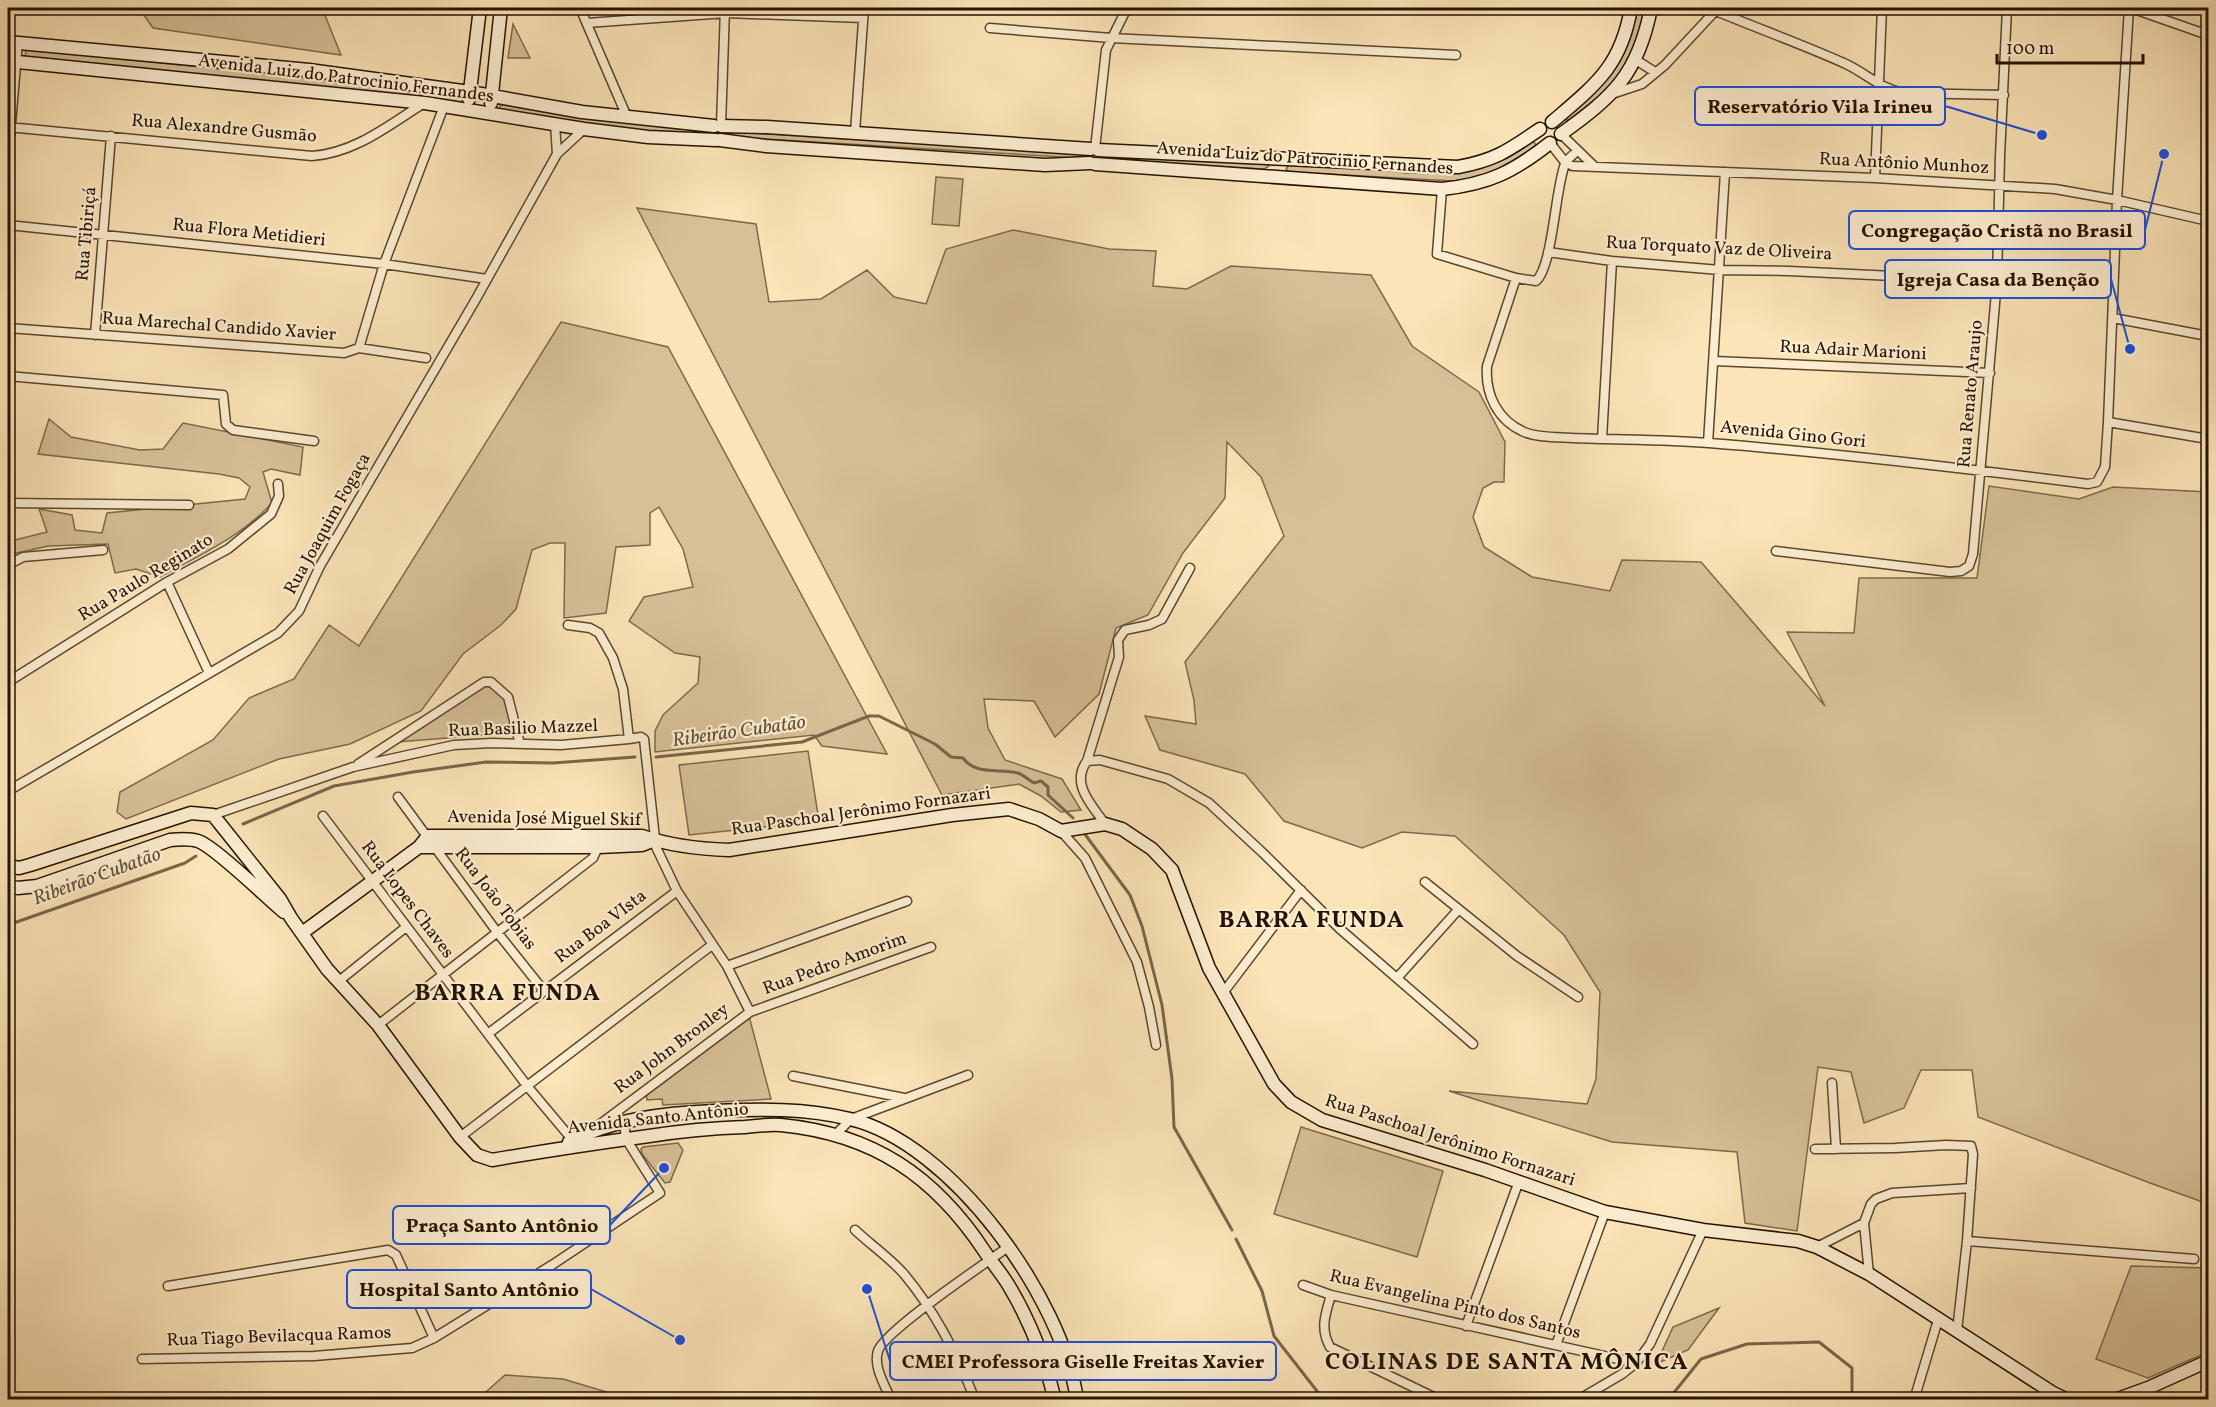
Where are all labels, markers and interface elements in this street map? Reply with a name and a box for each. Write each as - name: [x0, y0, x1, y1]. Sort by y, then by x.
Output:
- scale bar: [1997, 27, 2142, 65]
- text: 100 m: [2006, 37, 2055, 62]
- street label: Avenida Luiz do Patrocinio Fernandes: [197, 48, 495, 110]
- callout: Reservatório Vila Irineu: [1695, 87, 1945, 125]
- text: Reservatório Vila Irineu: [1707, 94, 1933, 122]
- street label: Rua Alexandre Gusmão: [130, 108, 318, 150]
- street label: Avenida Luiz do Patrocinio Fernandes: [1156, 136, 1454, 182]
- street label: Rua Antônio Munhoz: [1818, 147, 1990, 181]
- street label: Rua Tibiriçá: [70, 186, 104, 282]
- callout: Congregação Cristã no Brasil: [1849, 211, 2145, 249]
- street label: Rua Flora Metidieri: [171, 213, 327, 253]
- text: Congregação Cristã no Brasil: [1861, 218, 2133, 246]
- street label: Rua Torquato Vaz de Oliveira: [1605, 231, 1833, 267]
- callout: Igreja Casa da Benção: [1885, 260, 2111, 298]
- text: Igreja Casa da Benção: [1897, 267, 2099, 295]
- street label: Rua Marechal Candido Xavier: [101, 306, 337, 348]
- street label: Rua Renato Araujo: [1952, 319, 1990, 469]
- street label: Rua Adair Marioni: [1779, 335, 1927, 367]
- street label: Avenida Gino Gori: [1719, 415, 1867, 455]
- street label: Rua Joaquim Fogaça: [279, 449, 377, 599]
- street label: Rua Paulo Reginato: [74, 528, 218, 628]
- water label: Ribeirão Cubatão: [670, 709, 808, 755]
- street label: Rua Basilio Mazzel: [448, 714, 598, 744]
- street label: Rua Paschoal Jerônimo Fornazari: [730, 781, 992, 843]
- street label: Avenida José Miguel Skif: [447, 805, 643, 833]
- street label: Rua Lopes Chaves: [354, 836, 460, 964]
- water label: Ribeirão Cubatão: [29, 841, 165, 913]
- street label: Rua João Tobias: [448, 842, 542, 956]
- street label: Rua Boa VIsta: [550, 884, 652, 970]
- district label: BARRA FUNDA: [1219, 904, 1405, 938]
- street label: Rua Pedro Amorim: [759, 926, 911, 1002]
- district label: BARRA FUNDA: [415, 977, 601, 1011]
- street label: Rua John Bronley: [609, 997, 735, 1101]
- street label: Rua Paschoal Jerônimo Fornazari: [1322, 1089, 1578, 1193]
- street label: Avenida Santo Antônio: [566, 1097, 750, 1141]
- callout: Praça Santo Antônio: [393, 1206, 610, 1244]
- text: Praça Santo Antônio: [406, 1213, 598, 1241]
- street label: Rua Evangelina Pinto dos Santos: [1327, 1264, 1583, 1346]
- callout: Hospital Santo Antônio: [347, 1270, 591, 1308]
- text: Hospital Santo Antônio: [359, 1277, 579, 1305]
- street label: Rua Tiago Bevilacqua Ramos: [166, 1321, 392, 1353]
- callout: CMEI Professora Giselle Freitas Xavier: [890, 1342, 1276, 1380]
- district label: COLINAS DE SANTA MÔNICA: [1325, 1346, 1689, 1380]
- text: CMEI Professora Giselle Freitas Xavier: [902, 1349, 1265, 1377]

